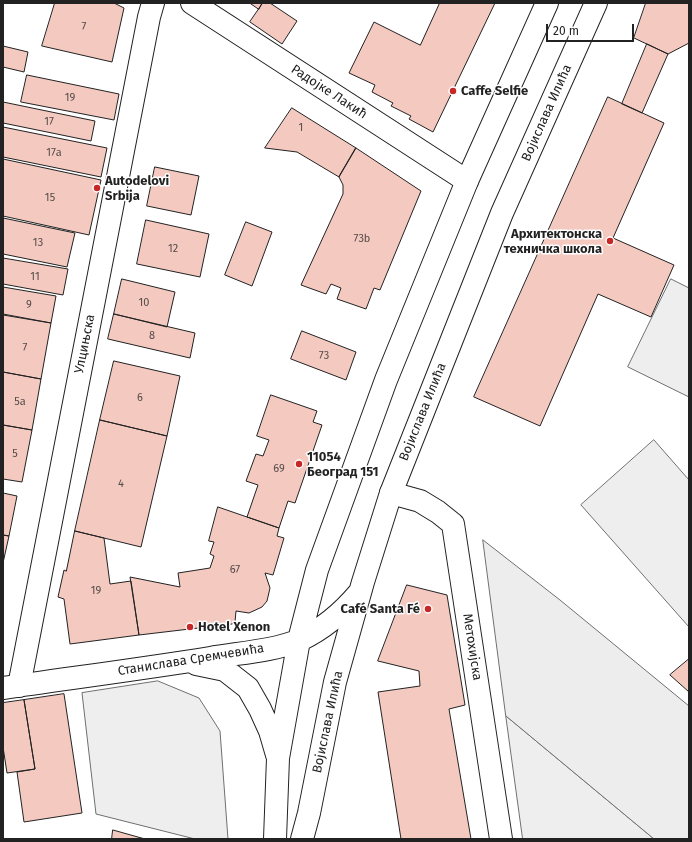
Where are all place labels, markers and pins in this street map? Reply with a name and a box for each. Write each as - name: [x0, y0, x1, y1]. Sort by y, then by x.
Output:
- place label: Caffe Selfie: [461, 83, 528, 99]
- marker: Caffe Selfie: [448, 86, 458, 96]
- place label: Autodelovi Srbija: [105, 173, 169, 204]
- marker: Autodelovi Srbija: [92, 183, 102, 193]
- place label: Архитектонска техничка школа: [504, 226, 602, 257]
- marker: Архитектонска техничка школа: [605, 236, 615, 246]
- place label: 11054 Београд 151: [307, 449, 378, 480]
- marker: 11054 Београд 151: [294, 459, 304, 469]
- place label: Café Santa Fé: [341, 601, 420, 617]
- marker: Café Santa Fé: [423, 604, 433, 614]
- place label: Hotel Xenon: [198, 619, 270, 635]
- marker: Hotel Xenon: [185, 622, 195, 632]

